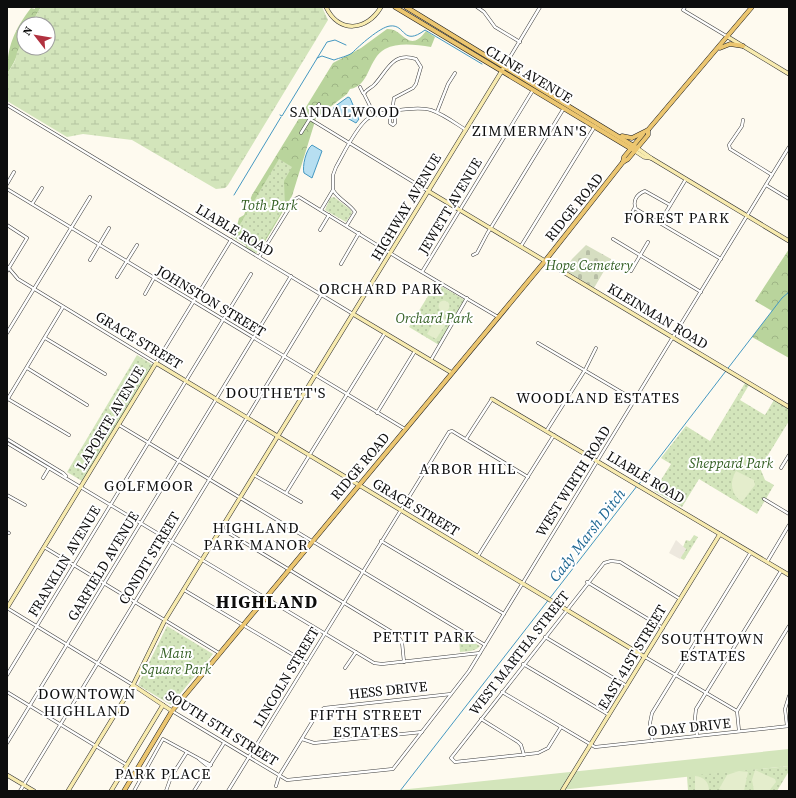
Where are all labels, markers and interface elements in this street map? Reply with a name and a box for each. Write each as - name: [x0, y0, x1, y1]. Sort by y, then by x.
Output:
- north arrow: [16, 16, 56, 56]
- text: N: [19, 24, 36, 38]
- street label: CLINE AVENUE: [482, 40, 576, 108]
- district label: SANDALWOOD: [290, 101, 400, 122]
- district label: ZIMMERMAN'S: [472, 120, 588, 141]
- street label: HIGHWAY AVENUE: [366, 150, 446, 264]
- street label: JEWETT AVENUE: [413, 154, 487, 259]
- street label: RIDGE ROAD: [540, 169, 608, 245]
- park label: Toth Park: [241, 195, 298, 215]
- street label: LIABLE ROAD: [192, 199, 278, 261]
- district label: FOREST PARK: [624, 207, 730, 228]
- park label: Hope Cemetery: [544, 255, 633, 275]
- street label: JOHNSTON STREET: [152, 260, 270, 342]
- district label: ORCHARD PARK: [319, 278, 443, 299]
- street label: KLEINMAN ROAD: [604, 278, 712, 354]
- street label: GRACE STREET: [92, 306, 187, 374]
- park label: Orchard Park: [395, 308, 473, 328]
- street label: LAPORTE AVENUE: [71, 362, 149, 474]
- district label: DOUTHETT'S: [226, 382, 326, 403]
- district label: WOODLAND ESTATES: [516, 387, 680, 408]
- street label: WEST WIRTH ROAD: [531, 422, 615, 540]
- street label: RIDGE ROAD: [326, 428, 394, 504]
- street label: LIABLE ROAD: [603, 446, 689, 508]
- park label: Sheppard Park: [689, 453, 773, 473]
- district label: ARBOR HILL: [419, 458, 517, 479]
- street label: GRACE STREET: [369, 473, 464, 541]
- district label: GOLFMOOR: [104, 475, 194, 496]
- water label: Cady Marsh Ditch: [544, 484, 630, 586]
- street label: FRANKLIN AVENUE: [23, 502, 105, 620]
- street label: GARFIELD AVENUE: [62, 507, 144, 625]
- street label: CONDIT STREET: [113, 508, 185, 608]
- district label: HIGHLAND PARK MANOR: [203, 517, 309, 555]
- street label: WEST MARTHA STREET: [464, 586, 574, 719]
- district label: HIGHLAND: [216, 589, 318, 614]
- street label: EAST 41ST STREET: [593, 601, 671, 713]
- street label: LINCOLN STREET: [248, 623, 324, 731]
- district label: PETTIT PARK: [373, 626, 475, 647]
- district label: SOUTHTOWN ESTATES: [662, 628, 765, 666]
- park label: Main Square Park: [141, 643, 211, 679]
- street label: HESS DRIVE: [348, 676, 428, 704]
- district label: DOWNTOWN HIGHLAND: [38, 683, 136, 721]
- street label: SOUTH 5TH STREET: [162, 685, 283, 771]
- district label: FIFTH STREET ESTATES: [310, 704, 422, 742]
- street label: O DAY DRIVE: [646, 713, 732, 741]
- district label: PARK PLACE: [115, 763, 211, 784]

